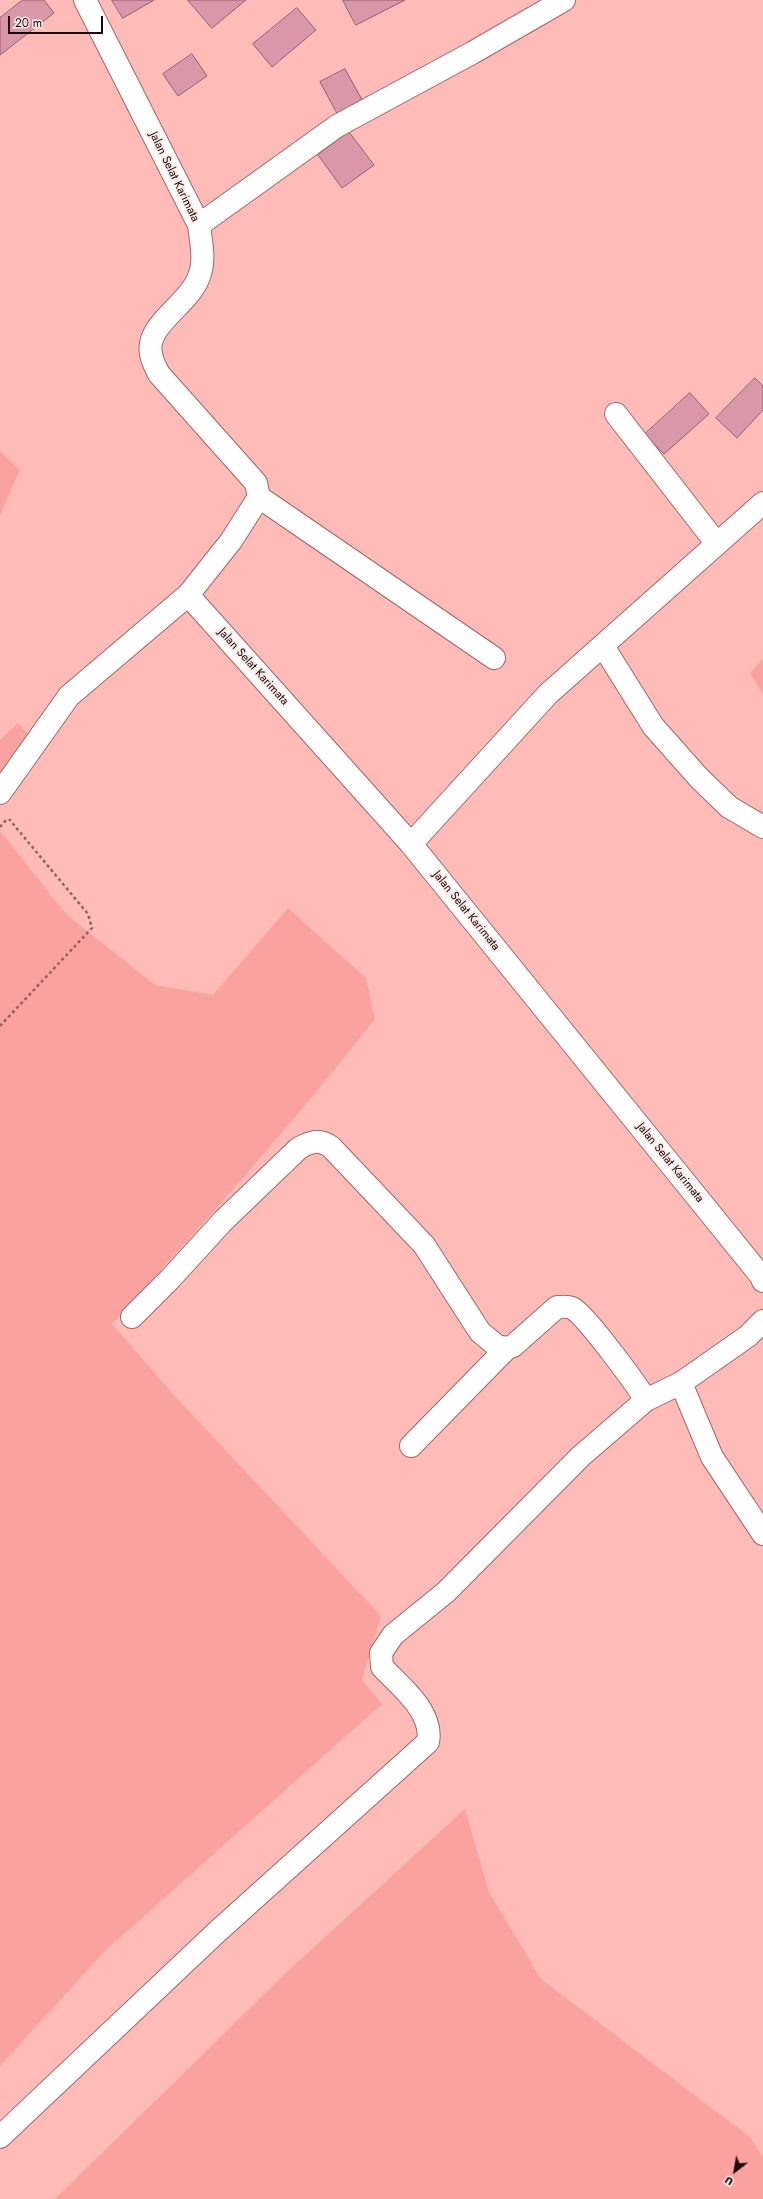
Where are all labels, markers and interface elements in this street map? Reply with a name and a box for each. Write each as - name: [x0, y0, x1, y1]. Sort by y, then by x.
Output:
- scale bar: [10, 8, 105, 34]
- text: 20 m: [15, 14, 42, 32]
- street label: Jalan Selat Karimata: [146, 130, 202, 224]
- street label: Jalan Selat Karimata: [215, 626, 291, 708]
- street label: Jalan Selat Karimata: [429, 868, 503, 954]
- street label: Jalan Selat Karimata: [633, 1120, 707, 1206]
- north arrow: [715, 2151, 755, 2191]
- text: U: [721, 2172, 736, 2190]

